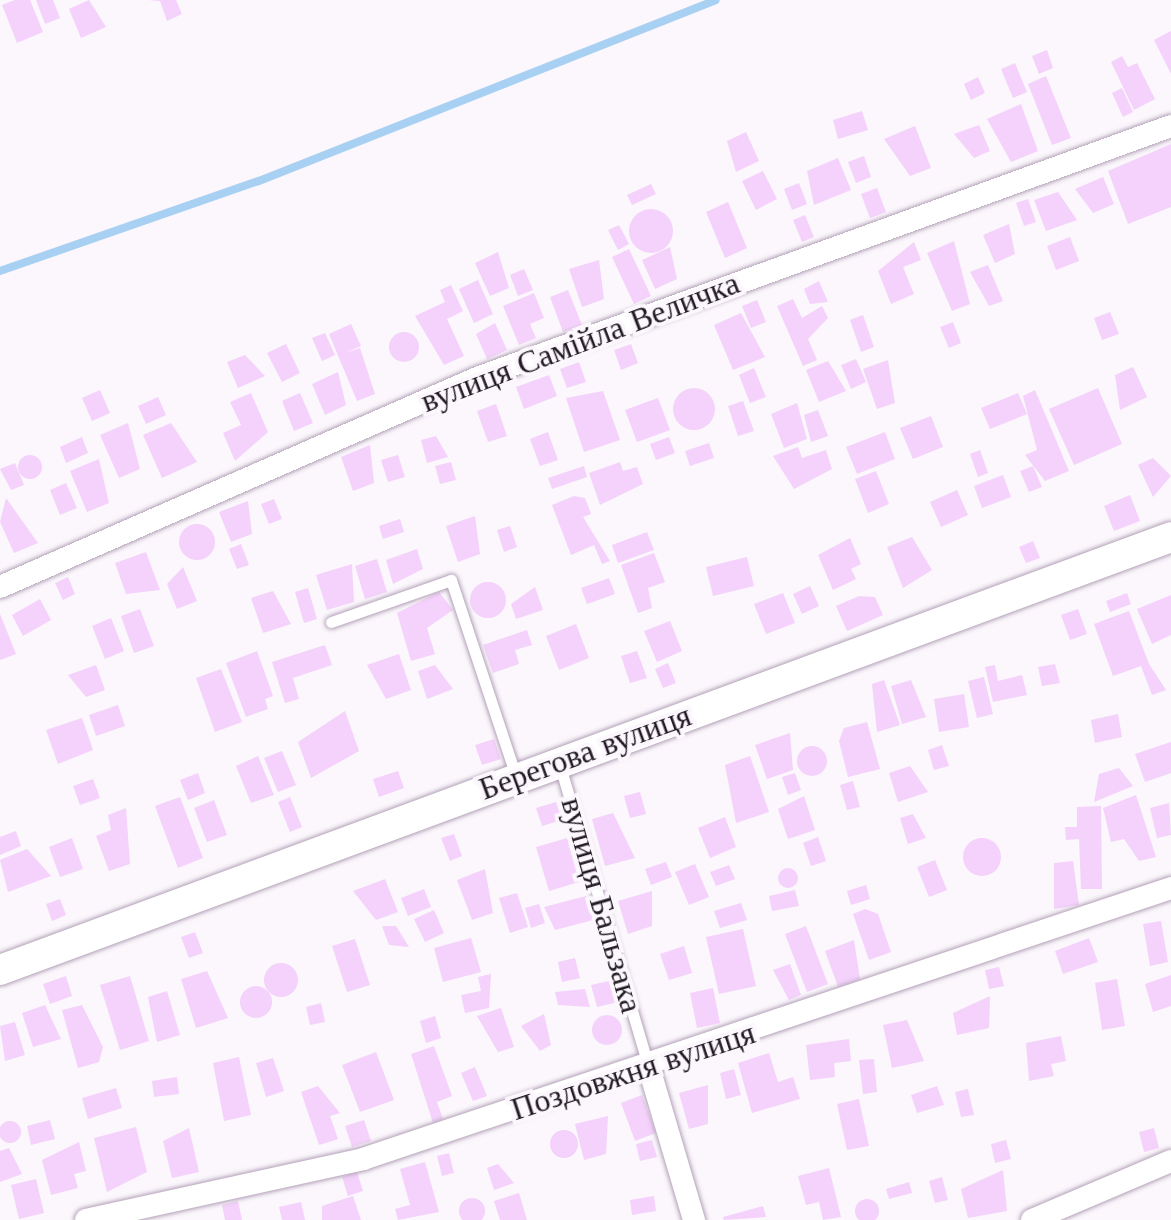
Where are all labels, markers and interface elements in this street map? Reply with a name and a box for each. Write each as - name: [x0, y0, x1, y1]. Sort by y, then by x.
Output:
- street label: вулиця Самійла Величка: [415, 264, 745, 420]
- street label: Берегова вулиця: [474, 696, 696, 808]
- street label: вулиця Бальзака: [553, 793, 651, 1017]
- street label: Поздовжня вулиця: [506, 1013, 760, 1129]

